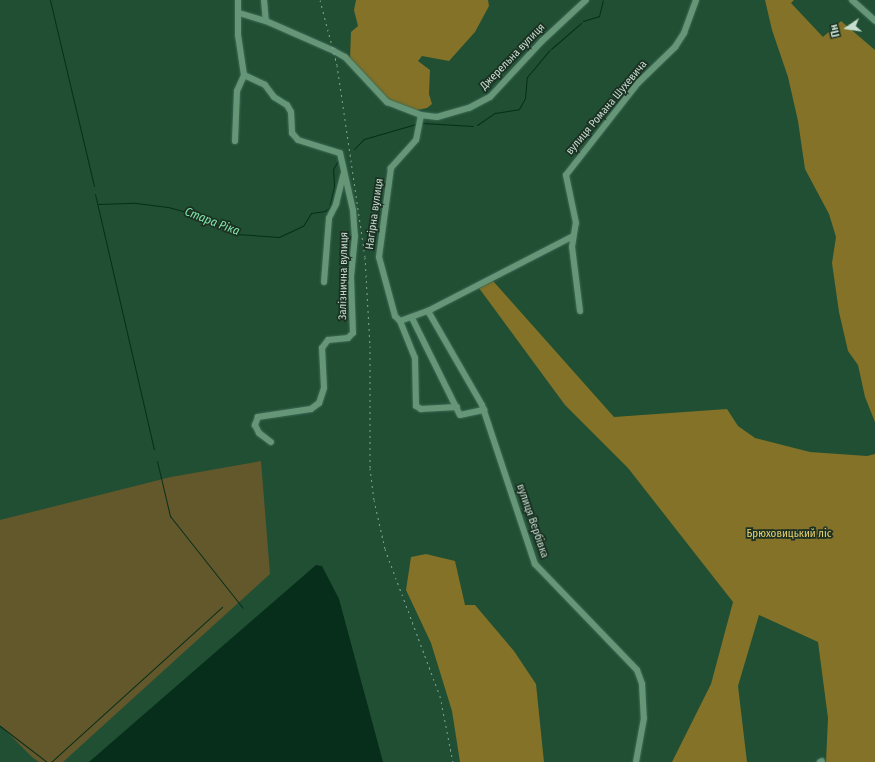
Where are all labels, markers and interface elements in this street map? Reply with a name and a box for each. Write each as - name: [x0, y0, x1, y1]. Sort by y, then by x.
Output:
- north arrow: [827, 8, 867, 48]
- street label: Джерельна вулиця: [478, 21, 548, 93]
- text: Пн: [827, 23, 843, 38]
- street label: вулиця Романа Шухевича: [564, 58, 650, 158]
- street label: Нагірна вулиця: [363, 178, 387, 250]
- water label: Стара Ріка: [182, 205, 242, 239]
- street label: Залізнична вулиця: [337, 232, 351, 320]
- street label: вулиця Вербівка: [513, 482, 551, 560]
- park label: Брюховицький ліс: [747, 527, 831, 541]

